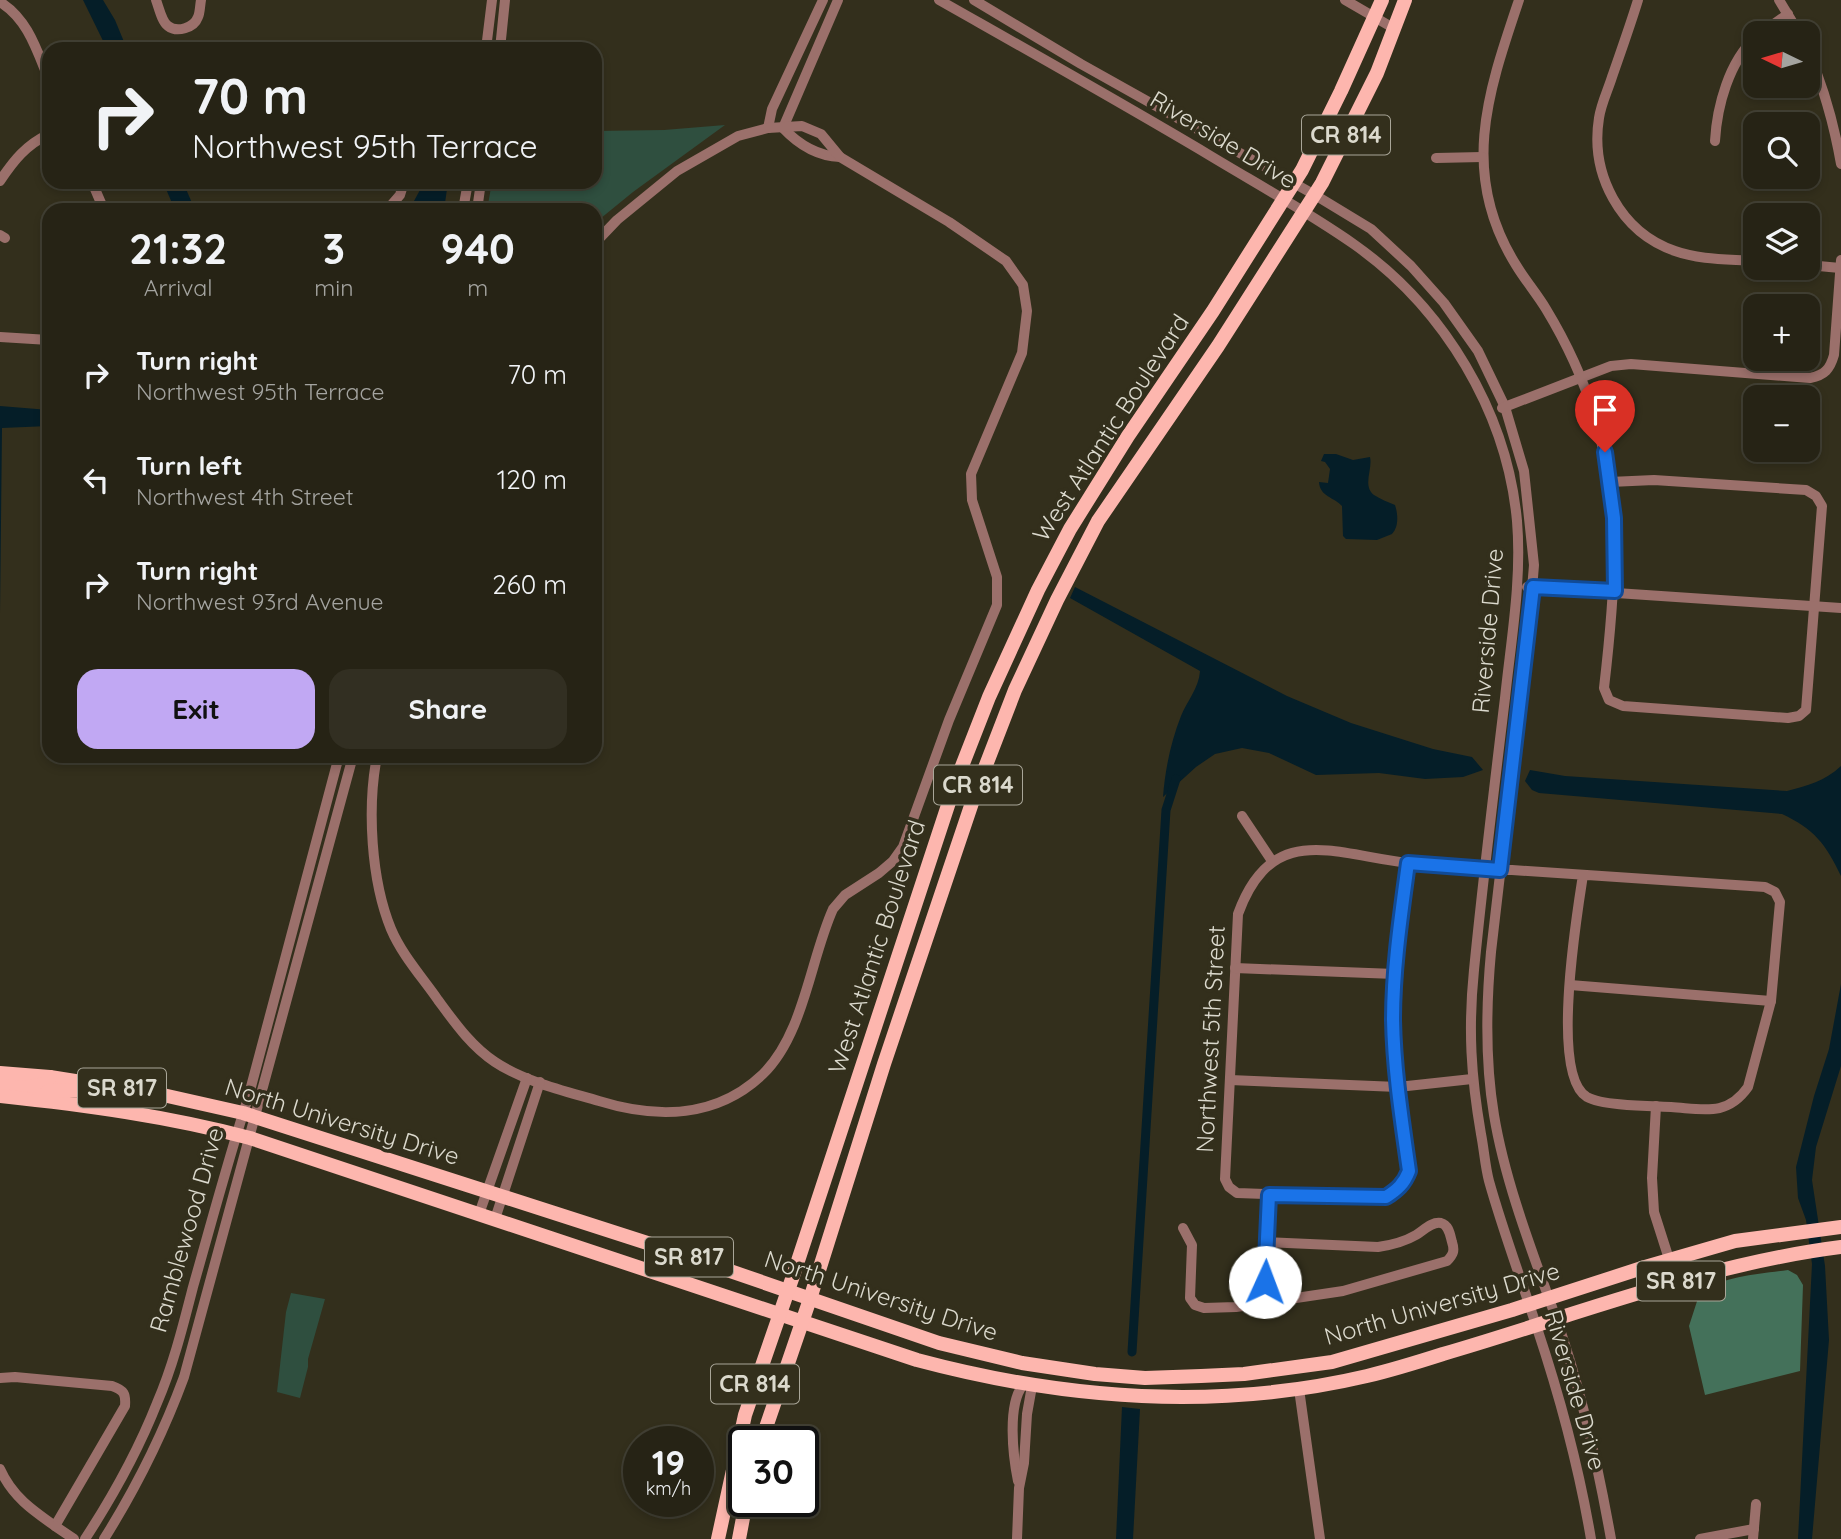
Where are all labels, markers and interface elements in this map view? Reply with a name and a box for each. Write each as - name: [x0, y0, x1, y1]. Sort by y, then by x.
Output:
- north arrow: [1743, 21, 1820, 98]
- map controls: [1743, 21, 1820, 462]
- text: 70 m: [192, 65, 308, 126]
- icon: right: [77, 70, 168, 161]
- street label: Riverside Drive: [1145, 84, 1302, 195]
- button: search: [1743, 112, 1820, 189]
- road number: CR 814: [1302, 116, 1390, 154]
- text: Northwest 95th Terrace: [192, 126, 538, 166]
- button: layers: [1743, 203, 1820, 280]
- text: 21:32: [129, 222, 227, 275]
- text: 3: [323, 222, 345, 275]
- text: 940: [441, 222, 515, 275]
- text: Arrival: [144, 273, 213, 302]
- text: min: [314, 273, 353, 302]
- text: m: [467, 273, 488, 302]
- button: +: [1743, 294, 1820, 371]
- street label: West Atlantic Boulevard: [1025, 308, 1195, 547]
- text: Turn right: [136, 344, 258, 377]
- icon: right: [77, 356, 115, 394]
- text: 70 m: [507, 358, 567, 391]
- text: Northwest 95th Terrace: [136, 377, 384, 406]
- pin: [1575, 380, 1635, 452]
- button: −: [1743, 385, 1820, 462]
- icon: arrive: [1586, 391, 1624, 429]
- text: Turn left: [136, 449, 243, 482]
- icon: left: [77, 461, 115, 499]
- text: 120 m: [497, 463, 567, 496]
- text: Northwest 4th Street: [136, 482, 354, 511]
- street label: Riverside Drive: [1465, 547, 1509, 715]
- text: Turn right: [136, 554, 258, 587]
- icon: right: [77, 566, 115, 604]
- text: 260 m: [492, 568, 567, 601]
- text: Northwest 93rd Avenue: [136, 587, 384, 616]
- button: Exit: [77, 669, 315, 749]
- button: Share: [329, 669, 567, 749]
- road number: CR 814: [934, 765, 1022, 804]
- street label: West Atlantic Boulevard: [821, 816, 931, 1077]
- street label: Northwest 5th Street: [1189, 925, 1231, 1153]
- road number: SR 817: [78, 1068, 166, 1107]
- street label: North University Drive: [221, 1071, 463, 1171]
- street label: Ramblewood Drive: [142, 1124, 230, 1336]
- road number: SR 817: [645, 1238, 733, 1276]
- street label: North University Drive: [761, 1243, 1002, 1347]
- position arrow: [1228, 1245, 1302, 1319]
- street label: North University Drive: [1321, 1255, 1563, 1351]
- road number: SR 817: [1637, 1262, 1725, 1300]
- street label: Riverside Drive: [1539, 1306, 1613, 1473]
- road number: CR 814: [711, 1364, 799, 1404]
- speed limit sign: 30: [728, 1426, 819, 1517]
- text: 19: [652, 1440, 685, 1484]
- text: km/h: [646, 1477, 691, 1500]

